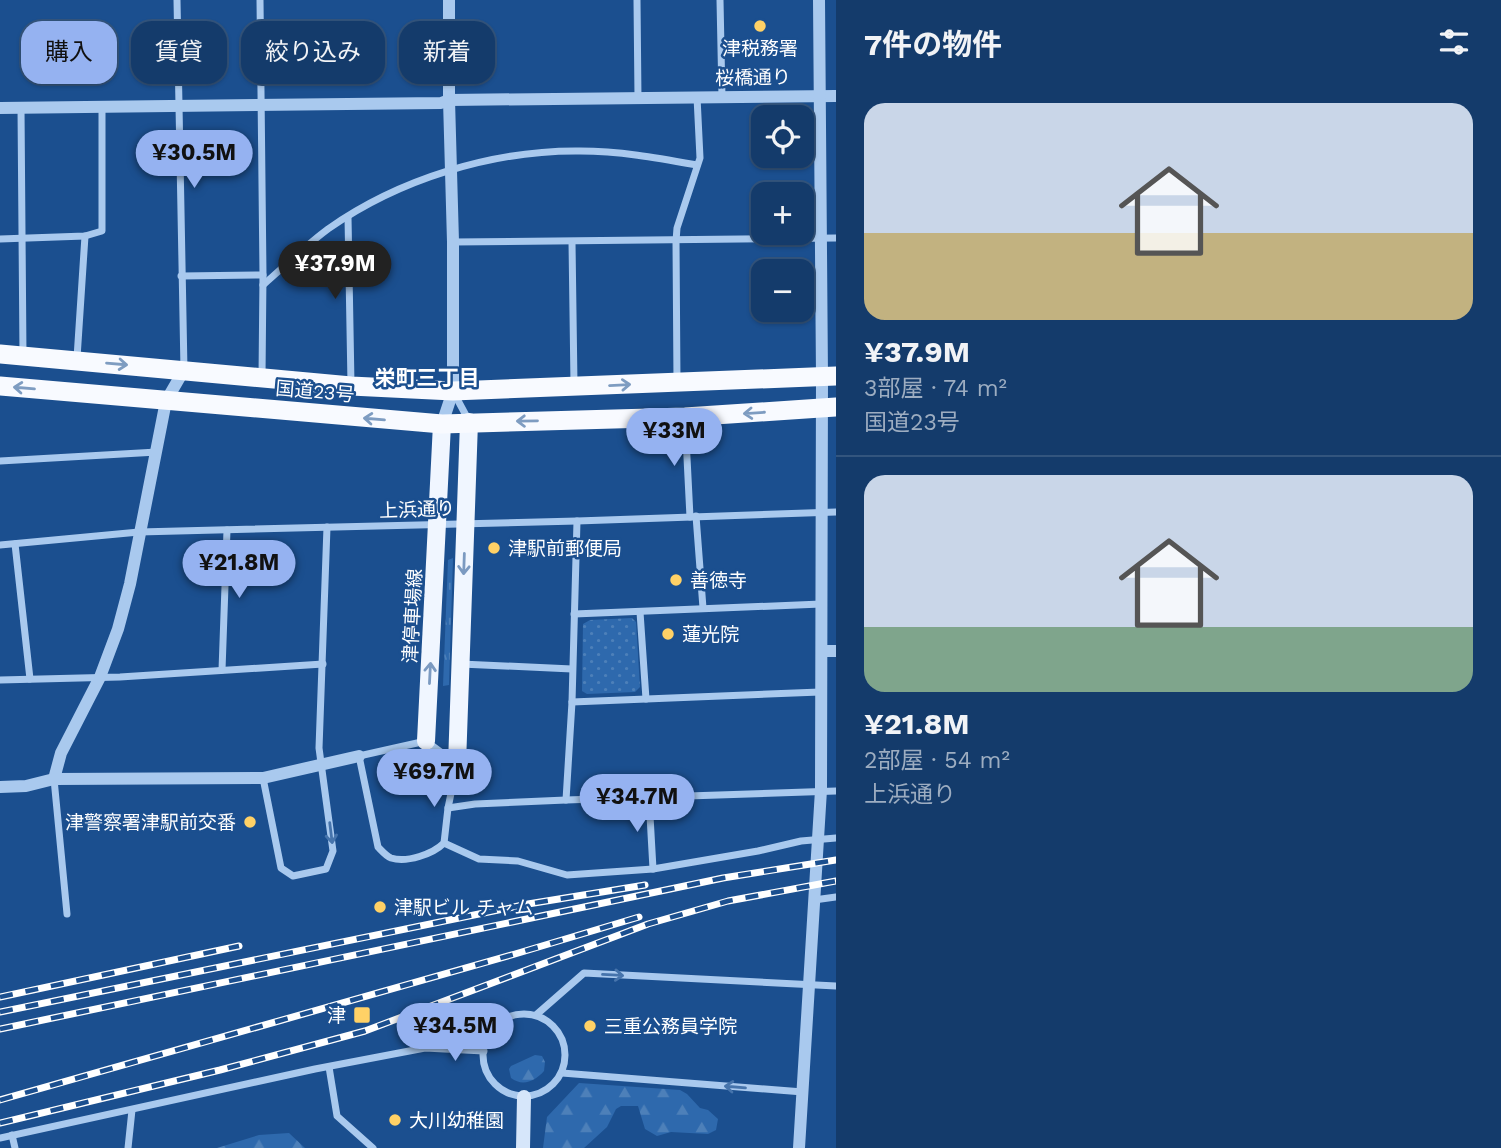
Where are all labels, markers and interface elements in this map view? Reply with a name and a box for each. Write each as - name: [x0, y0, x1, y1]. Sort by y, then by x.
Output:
- marker: 津税務署: [752, 18, 768, 34]
- chip: 購入: [21, 21, 117, 84]
- chip: 賃貸: [131, 21, 227, 84]
- chip: 絞り込み: [241, 21, 385, 84]
- chip: 新着: [399, 21, 495, 84]
- icon: filters: [1435, 23, 1473, 61]
- text: 7件の物件: [864, 27, 1002, 62]
- place label: 津税務署: [722, 37, 798, 60]
- street label: 桜橋通り: [715, 65, 791, 90]
- map controls: [751, 105, 814, 322]
- button: locate: [751, 105, 814, 168]
- pin: ¥30.5M: [137, 130, 251, 190]
- text: ¥30.5M: [152, 139, 236, 166]
- icon: home: [1106, 148, 1232, 274]
- button: +: [751, 182, 814, 245]
- pin: ¥37.9M: [278, 242, 392, 301]
- text: ¥37.9M: [294, 250, 376, 277]
- button: −: [751, 259, 814, 322]
- text: ¥37.9M: [864, 334, 970, 369]
- one-way arrow: [105, 358, 128, 371]
- district label: 栄町三丁目: [375, 365, 480, 390]
- text: 3部屋 · 74 m²: [864, 375, 1007, 402]
- street label: 国道23号: [275, 377, 355, 406]
- one-way arrow: [608, 379, 631, 392]
- one-way arrow: [14, 381, 36, 394]
- one-way arrow: [743, 406, 766, 419]
- pin: ¥33M: [633, 408, 715, 468]
- text: 国道23号: [864, 409, 960, 436]
- one-way arrow: [363, 412, 385, 425]
- one-way arrow: [515, 414, 538, 428]
- text: ¥33M: [642, 417, 706, 444]
- street label: 上浜通り: [379, 497, 455, 522]
- icon: home: [1106, 520, 1232, 646]
- place label: 津駅前郵便局: [508, 537, 622, 560]
- pin: ¥21.8M: [182, 540, 296, 600]
- marker: 津駅前郵便局: [486, 540, 502, 556]
- text: ¥21.8M: [199, 549, 279, 576]
- one-way arrow: [457, 552, 471, 575]
- street label: 津停車場線: [399, 568, 426, 664]
- place label: 善徳寺: [690, 569, 747, 592]
- marker: 善徳寺: [668, 572, 684, 588]
- place label: 蓮光院: [682, 623, 739, 646]
- marker: 蓮光院: [660, 626, 676, 642]
- one-way arrow: [424, 662, 437, 685]
- text: ¥21.8M: [864, 706, 970, 741]
- text: 2部屋 · 54 m²: [864, 747, 1010, 774]
- pin: ¥69.7M: [377, 750, 491, 809]
- text: ¥69.7M: [393, 758, 475, 785]
- pin: ¥34.7M: [580, 774, 694, 834]
- text: 上浜通り: [864, 781, 956, 808]
- text: ¥34.7M: [596, 783, 678, 810]
- place label: 津警察署津駅前交番: [65, 811, 236, 834]
- marker: 津警察署津駅前交番: [242, 814, 258, 830]
- one-way arrow: [324, 821, 337, 843]
- place label: 津駅ビル チャム: [394, 896, 533, 919]
- marker: 津駅ビル チャム: [372, 899, 388, 915]
- one-way arrow: [601, 968, 624, 981]
- place label: 津: [327, 1004, 346, 1027]
- pin: ¥34.5M: [398, 1004, 512, 1063]
- marker: 津: [352, 1005, 372, 1025]
- text: ¥34.5M: [413, 1012, 497, 1039]
- place label: 三重公務員学院: [604, 1015, 737, 1038]
- marker: 三重公務員学院: [582, 1018, 598, 1034]
- one-way arrow: [724, 1080, 746, 1093]
- place label: 大川幼稚園: [409, 1109, 504, 1132]
- marker: 大川幼稚園: [387, 1112, 403, 1128]

